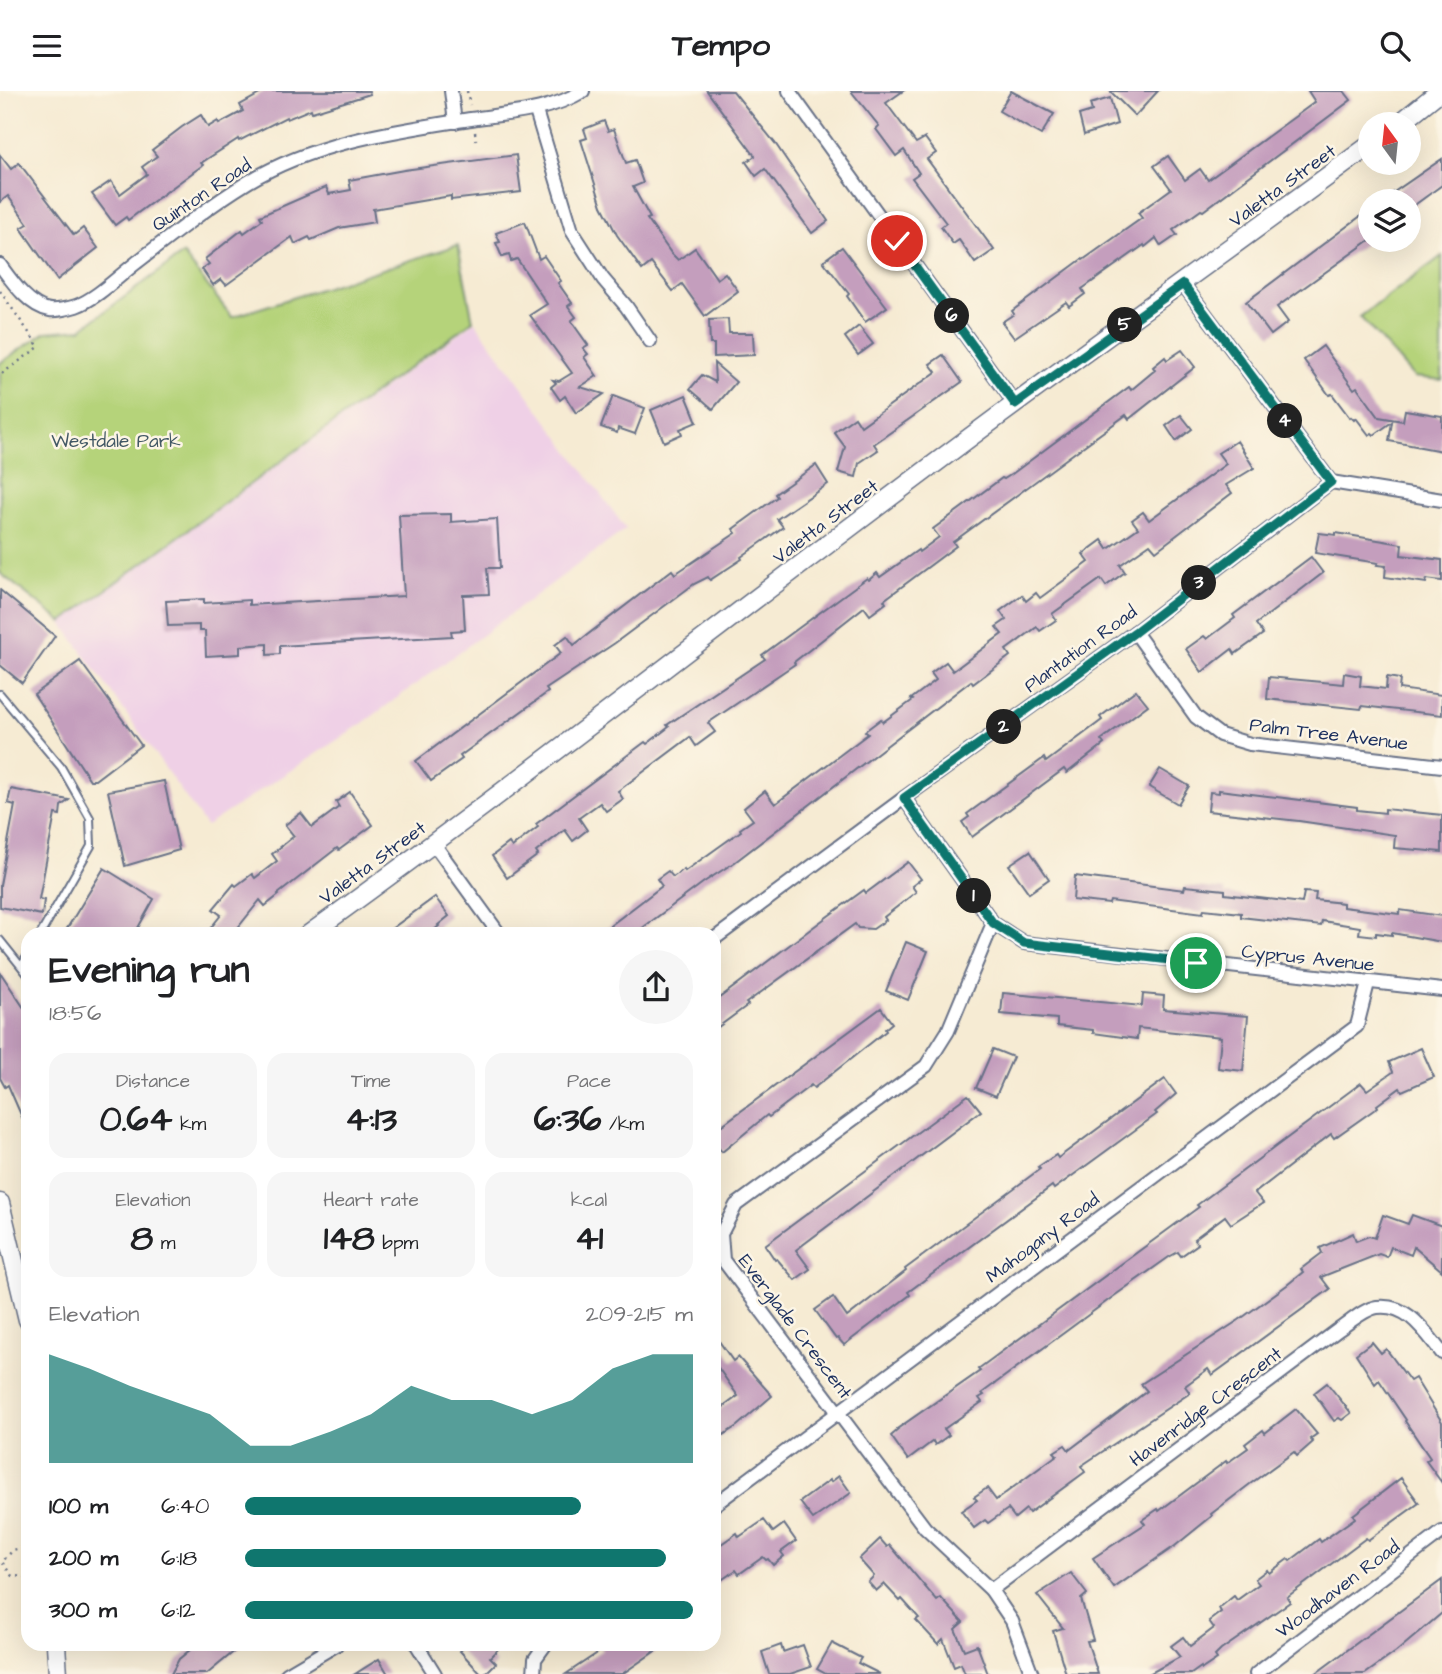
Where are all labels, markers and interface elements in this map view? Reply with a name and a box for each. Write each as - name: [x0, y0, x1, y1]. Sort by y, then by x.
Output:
- text: Tempo: [672, 23, 770, 68]
- icon: menu: [28, 27, 66, 65]
- icon: search: [1376, 27, 1414, 65]
- north arrow: [1358, 112, 1421, 175]
- map controls: [1358, 112, 1421, 252]
- street label: Valetta Street: [1224, 138, 1342, 234]
- street label: Quinton Road: [147, 152, 257, 239]
- button: layers: [1358, 189, 1421, 252]
- pin: [867, 211, 927, 271]
- icon: check: [878, 222, 916, 260]
- pin: 6: [934, 299, 970, 334]
- text: 6: [946, 302, 957, 329]
- pin: 5: [1108, 307, 1142, 343]
- text: 5: [1118, 311, 1131, 338]
- pin: 4: [1268, 403, 1302, 439]
- text: 4: [1278, 407, 1291, 434]
- park label: Westdale Park: [51, 428, 181, 455]
- street label: Valetta Street: [767, 473, 885, 571]
- pin: 3: [1182, 566, 1216, 601]
- text: 3: [1194, 569, 1203, 596]
- street label: Plantation Road: [1019, 599, 1143, 699]
- pin: 2: [986, 709, 1021, 745]
- street label: Palm Tree Avenue: [1248, 711, 1410, 758]
- text: 2: [998, 713, 1009, 740]
- street label: Valetta Street: [314, 815, 432, 911]
- pin: 1: [956, 879, 992, 913]
- text: 1: [972, 882, 975, 909]
- pin: [1166, 933, 1226, 993]
- street label: Cyprus Avenue: [1240, 938, 1376, 980]
- icon: arrive: [1177, 944, 1215, 982]
- text: Evening run: [49, 945, 250, 997]
- button: share: [619, 950, 693, 1024]
- text: 18:56: [49, 997, 101, 1029]
- text: Distance: [116, 1068, 190, 1095]
- text: Time: [351, 1068, 391, 1095]
- text: Pace: [567, 1068, 611, 1095]
- text: 0.64: [100, 1095, 172, 1144]
- text: 4:13: [345, 1095, 397, 1144]
- text: 6:36: [534, 1095, 601, 1144]
- text: km: [172, 1111, 206, 1138]
- text: /km: [601, 1111, 644, 1138]
- street label: Mahogany Road: [980, 1186, 1106, 1291]
- text: Elevation: [116, 1187, 190, 1214]
- text: Heart rate: [323, 1187, 419, 1214]
- text: kcal: [571, 1187, 607, 1214]
- text: 8: [130, 1214, 153, 1263]
- text: 148: [324, 1214, 375, 1263]
- text: 41: [575, 1214, 603, 1263]
- text: m: [153, 1230, 176, 1257]
- text: bpm: [375, 1230, 418, 1257]
- street label: Everglade Crescent: [731, 1249, 858, 1406]
- text: Elevation: [49, 1298, 140, 1330]
- text: 209–215 m: [586, 1298, 693, 1330]
- street label: Havenridge Crescent: [1124, 1341, 1289, 1474]
- text: 100 m: [49, 1490, 108, 1522]
- text: 6:40: [161, 1490, 209, 1522]
- street label: Woodhaven Road: [1270, 1533, 1406, 1645]
- text: 200 m: [49, 1542, 118, 1574]
- text: 6:18: [161, 1542, 197, 1574]
- text: 300 m: [49, 1594, 117, 1626]
- text: 6:12: [161, 1594, 195, 1626]

